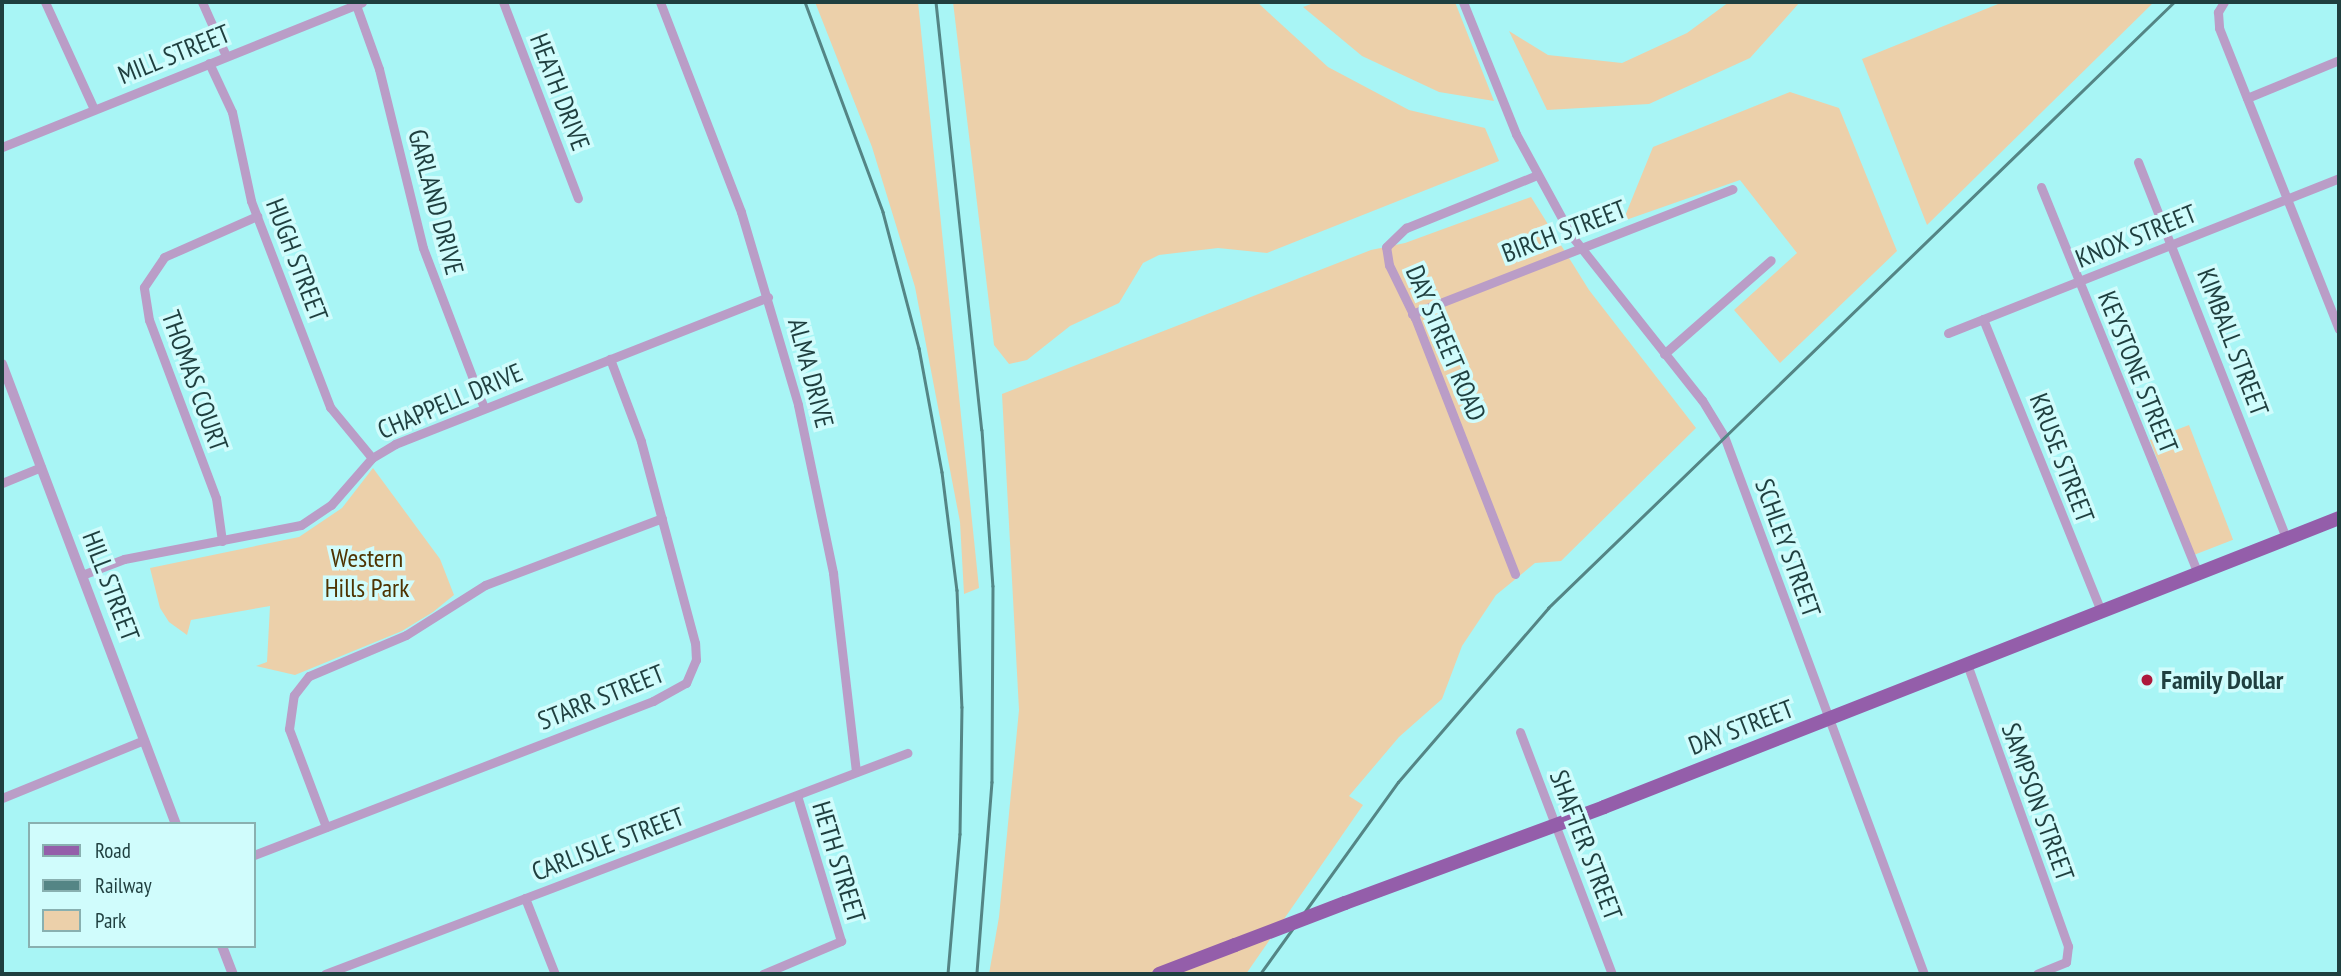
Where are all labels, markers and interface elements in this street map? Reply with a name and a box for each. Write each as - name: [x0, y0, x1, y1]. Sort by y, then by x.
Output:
- street label: MILL STREET: [113, 17, 235, 91]
- street label: HEATH DRIVE: [524, 29, 596, 155]
- street label: GARLAND DRIVE: [402, 126, 470, 278]
- street label: BIRCH STREET: [1497, 193, 1631, 269]
- street label: HUGH STREET: [259, 194, 335, 326]
- street label: KNOX STREET: [2071, 198, 2201, 274]
- street label: DAY STREET ROAD: [1399, 260, 1493, 426]
- street label: KIMBALL STREET: [2190, 263, 2276, 421]
- street label: KEYSTONE STREET: [2091, 287, 2185, 457]
- street label: THOMAS COURT: [155, 306, 235, 456]
- street label: ALMA DRIVE: [781, 314, 841, 432]
- street label: CHAPPELL DRIVE: [372, 356, 528, 446]
- street label: KRUSE STREET: [2023, 389, 2101, 527]
- street label: SCHLEY STREET: [1748, 474, 1828, 622]
- street label: HILL STREET: [76, 526, 146, 646]
- park label: Western Hills Park: [325, 542, 409, 604]
- street label: STARR STREET: [533, 658, 669, 736]
- place label: Family Dollar: [2161, 664, 2284, 696]
- marker: Family Dollar: [2139, 672, 2155, 688]
- street label: DAY STREET: [1684, 693, 1798, 761]
- street label: SAMPSON STREET: [1995, 719, 2081, 885]
- street label: SHAFTER STREET: [1543, 766, 1629, 924]
- street label: HETH STREET: [806, 798, 872, 926]
- street label: CARLISLE STREET: [527, 801, 689, 887]
- legend: [28, 822, 256, 948]
- text: Road: [95, 837, 131, 864]
- text: Railway: [95, 872, 152, 899]
- text: Park: [95, 907, 126, 934]

